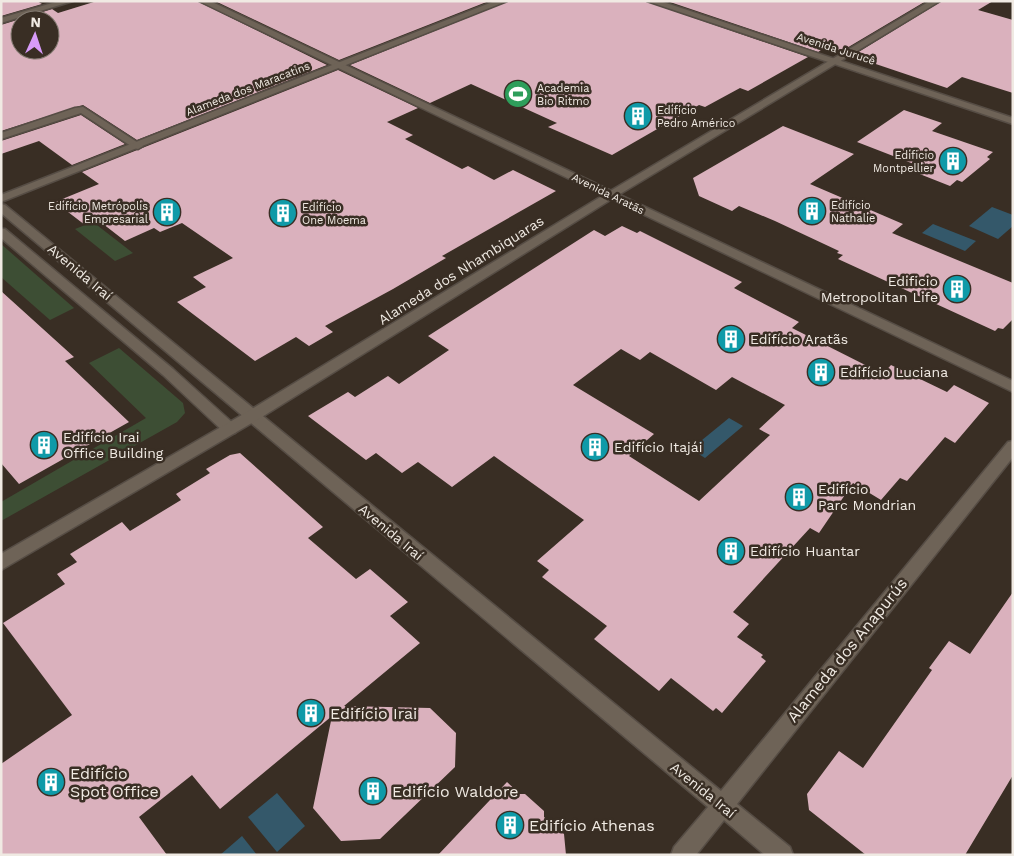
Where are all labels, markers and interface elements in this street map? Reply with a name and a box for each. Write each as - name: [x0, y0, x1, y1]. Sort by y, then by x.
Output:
- north arrow: [10, 10, 60, 60]
- text: N: [30, 14, 41, 30]
- street label: Avenida Jurucê: [795, 30, 877, 68]
- street label: Alameda dos Maracatins: [184, 59, 312, 119]
- sports icon: Academia Bio Ritmo: [503, 79, 533, 109]
- place label: Academia Bio Ritmo: [537, 82, 589, 108]
- building icon: Edifício Pedro Américo: [623, 101, 653, 131]
- place label: Edifício Pedro Américo: [657, 104, 735, 130]
- building icon: Edificio Montpellier: [938, 146, 968, 176]
- place label: Edificio Montpellier: [873, 149, 935, 175]
- street label: Avenida Aratãs: [570, 171, 647, 217]
- building icon: Edifício Nathalie: [797, 196, 827, 226]
- building icon: Edifício Metrópolis Empresarial: [152, 197, 182, 227]
- building icon: Edifício One Moema: [268, 198, 298, 228]
- place label: Edifício Nathalie: [831, 199, 875, 225]
- place label: Edifício Metrópolis Empresarial: [48, 200, 149, 226]
- place label: Edifício One Moema: [302, 201, 366, 227]
- street label: Alameda dos Nhambiquaras: [375, 212, 547, 328]
- street label: Avenida Iraí: [45, 241, 116, 304]
- place label: Edificio Metropolitan Life: [821, 273, 938, 305]
- building icon: Edificio Metropolitan Life: [942, 274, 972, 304]
- building icon: Edifício Aratãs: [716, 324, 746, 354]
- place label: Edifício Aratãs: [750, 331, 848, 347]
- building icon: Edifício Luciana: [806, 357, 836, 387]
- place label: Edifício Luciana: [840, 364, 948, 380]
- place label: Edifício Irai Office Building: [63, 429, 164, 461]
- building icon: Edifício Irai Office Building: [29, 430, 59, 460]
- building icon: Edifício Itajái: [580, 432, 610, 462]
- place label: Edifício Itajái: [614, 439, 702, 455]
- place label: Edifício Parc Mondrian: [818, 481, 916, 513]
- building icon: Edifício Parc Mondrian: [784, 482, 814, 512]
- street label: Avenida Iraí: [356, 501, 427, 564]
- building icon: Edifício Huantar: [716, 536, 746, 566]
- place label: Edifício Huantar: [750, 543, 860, 559]
- street label: Alameda dos Anapurús: [783, 574, 911, 726]
- building icon: Edifício Irai: [296, 698, 326, 728]
- place label: Edifício Irai: [330, 704, 417, 723]
- street label: Avenida Iraí: [667, 759, 739, 821]
- place label: Edifício Spot Office: [70, 764, 159, 801]
- building icon: Edifício Spot Office: [36, 767, 66, 797]
- building icon: Edifício Waldore: [358, 776, 388, 806]
- place label: Edifício Waldore: [392, 782, 518, 801]
- building icon: Edifício Athenas: [495, 810, 525, 840]
- place label: Edifício Athenas: [529, 816, 655, 835]

